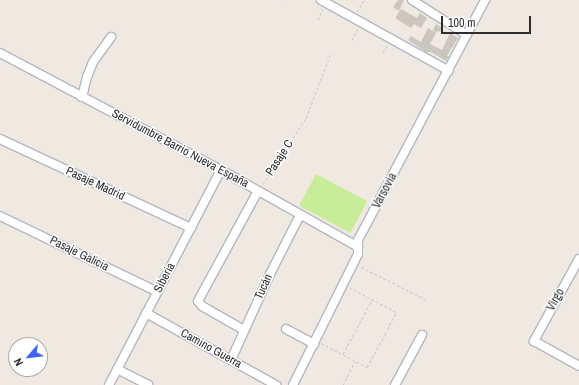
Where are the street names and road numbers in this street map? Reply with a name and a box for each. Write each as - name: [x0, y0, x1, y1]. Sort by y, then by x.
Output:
- street label: Servidumbre Barrio Nueva España: [109, 107, 251, 191]
- street label: Pasaje C: [263, 137, 297, 179]
- street label: Pasaje Madrid: [63, 164, 127, 204]
- street label: Varsovia: [370, 171, 400, 211]
- street label: Pasaje Galicia: [47, 234, 111, 274]
- street label: Siberia: [151, 261, 179, 295]
- street label: Tucán: [252, 272, 276, 302]
- street label: Virgo: [544, 286, 568, 314]
- street label: Camino Guerra: [178, 326, 244, 372]

